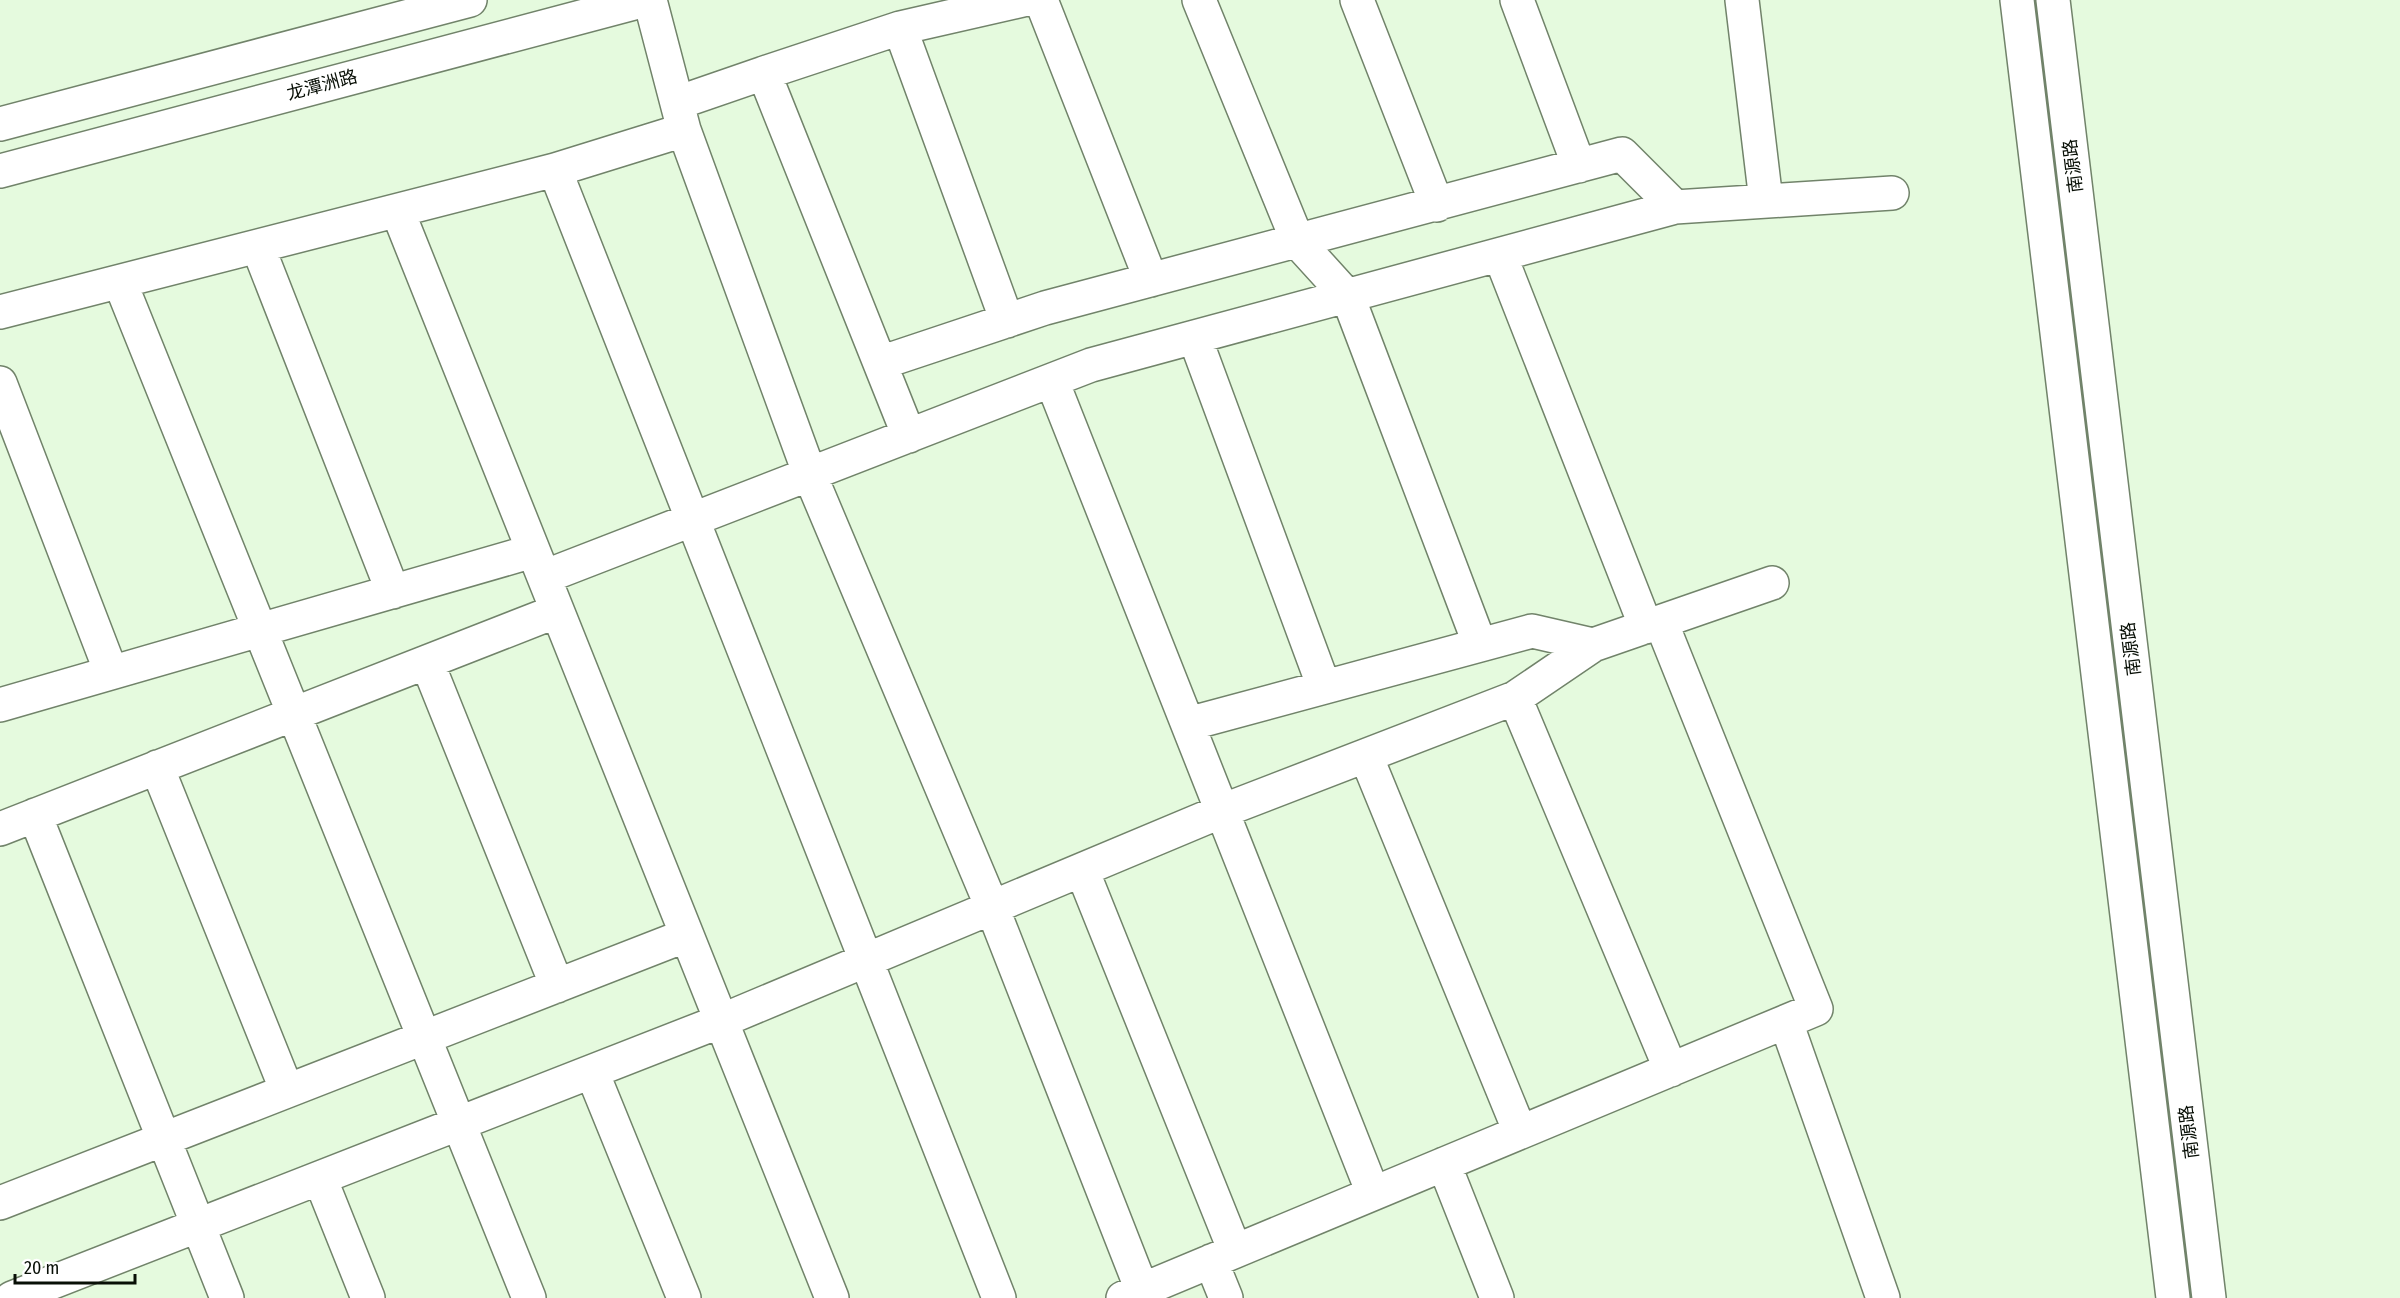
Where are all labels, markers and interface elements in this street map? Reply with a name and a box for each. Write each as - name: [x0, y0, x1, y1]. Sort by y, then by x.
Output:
- street label: 龙潭洲路: [284, 65, 360, 105]
- street label: 南源路: [2059, 138, 2087, 194]
- street label: 南源路: [2117, 621, 2145, 677]
- street label: 南源路: [2175, 1104, 2203, 1160]
- scale bar: [15, 1247, 135, 1285]
- text: 20 m: [24, 1257, 59, 1279]

